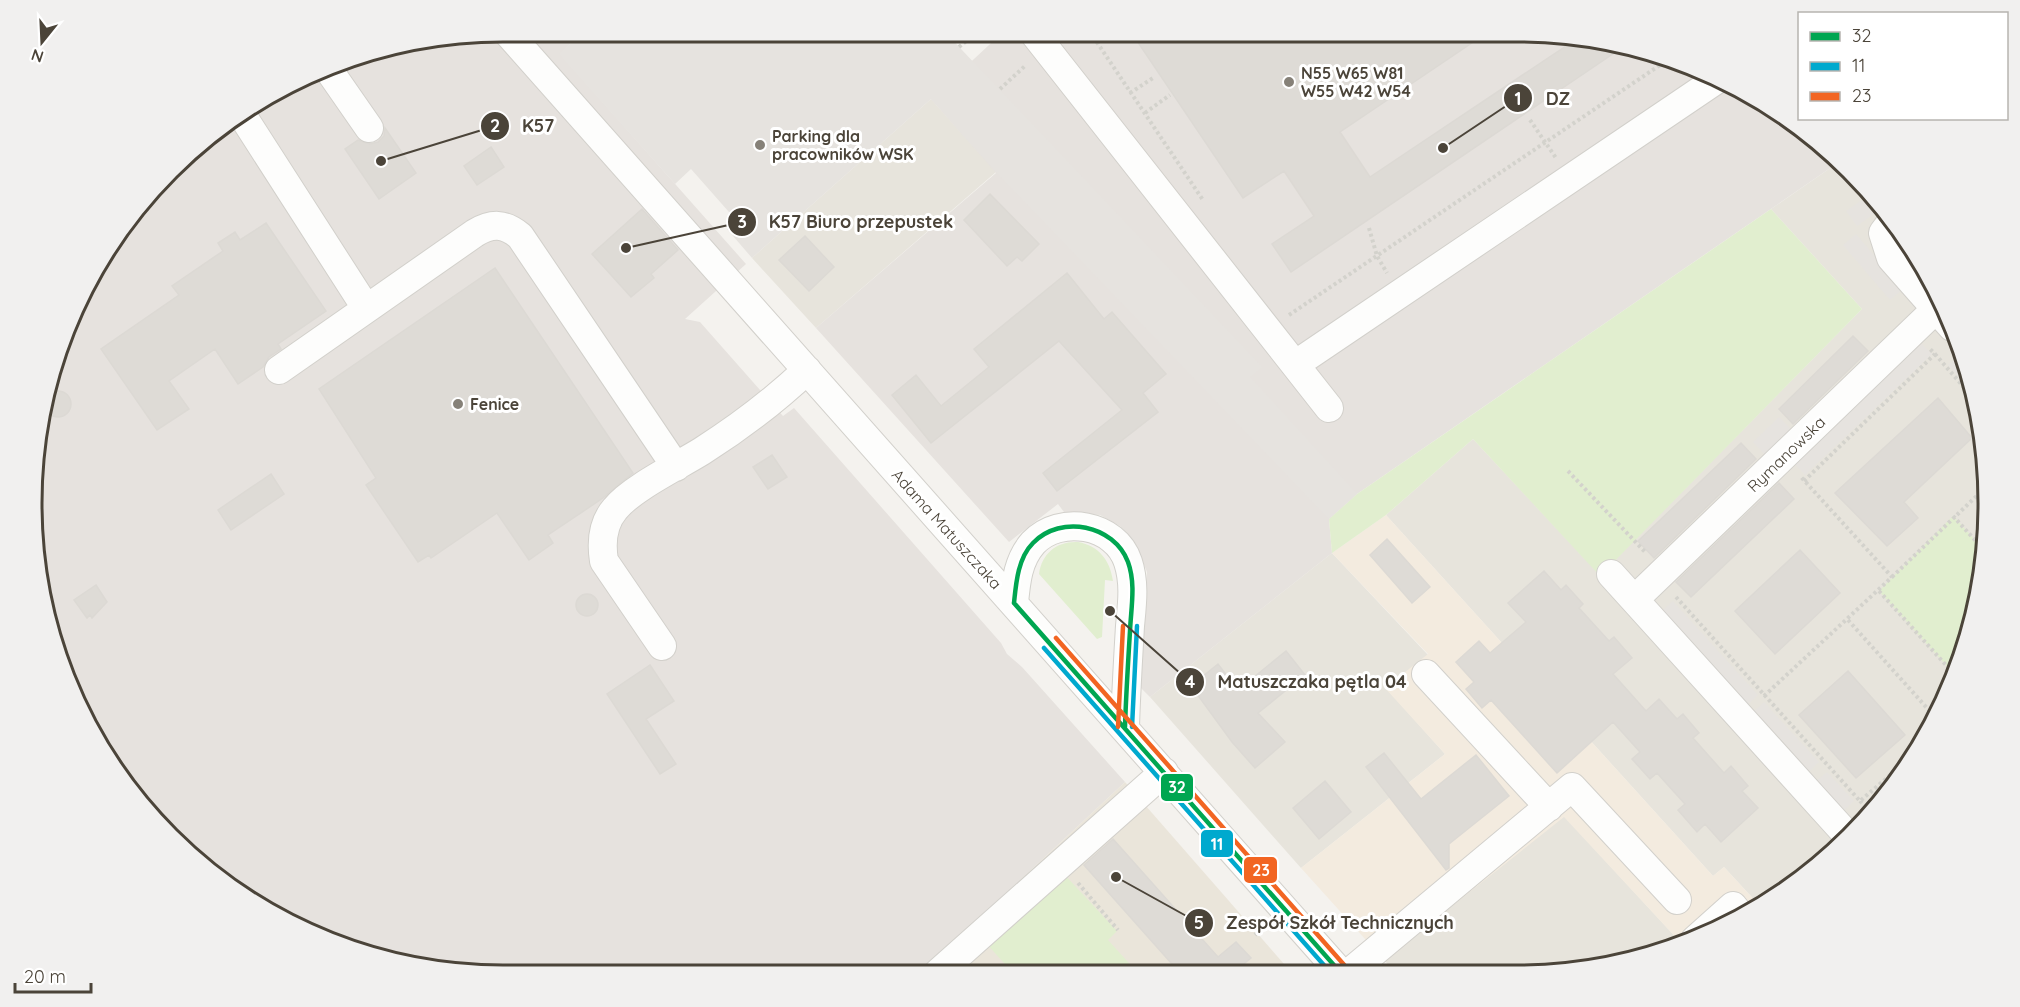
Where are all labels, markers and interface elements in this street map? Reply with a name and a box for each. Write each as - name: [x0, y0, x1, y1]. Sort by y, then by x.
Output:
- north arrow: [12, 12, 72, 72]
- legend: [1798, 12, 2008, 120]
- text: 32: [1852, 24, 1871, 47]
- text: N: [29, 45, 46, 68]
- text: 11: [1852, 54, 1865, 77]
- place label: N55 W65 W81 W55 W42 W54: [1301, 63, 1411, 101]
- marker: N55 W65 W81 W55 W42 W54: [1282, 75, 1296, 89]
- callout: DZ: [1503, 80, 1582, 116]
- text: 23: [1852, 84, 1871, 107]
- text: 1: [1514, 87, 1522, 110]
- text: DZ: [1546, 87, 1570, 110]
- callout: K57: [480, 108, 566, 144]
- text: 2: [490, 114, 500, 137]
- text: K57: [522, 114, 554, 137]
- place label: Parking dla pracowników WSK: [772, 126, 914, 164]
- marker: Parking dla pracowników WSK: [753, 138, 767, 152]
- callout: K57 Biuro przepustek: [727, 204, 965, 240]
- text: 3: [737, 210, 747, 233]
- text: K57 Biuro przepustek: [769, 210, 953, 233]
- place label: Fenice: [470, 394, 519, 414]
- marker: Fenice: [451, 397, 465, 411]
- street label: Rymanowska: [1743, 412, 1829, 496]
- street label: Adama Matuszczaka: [888, 465, 1006, 593]
- callout: Matuszczaka pętla 04: [1175, 664, 1418, 700]
- text: 4: [1185, 670, 1196, 693]
- text: Matuszczaka pętla 04: [1217, 670, 1407, 693]
- line badge: 32: [1160, 773, 1194, 802]
- text: 32: [1168, 777, 1186, 797]
- line badge: 11: [1200, 829, 1234, 858]
- text: 11: [1211, 834, 1223, 854]
- line badge: 23: [1243, 856, 1278, 884]
- text: 23: [1252, 860, 1270, 880]
- callout: Zespół Szkół Technicznych: [1184, 905, 1466, 941]
- text: 5: [1194, 911, 1204, 934]
- text: Zespół Szkół Technicznych: [1226, 911, 1454, 934]
- scale bar: [15, 956, 92, 994]
- text: 20 m: [24, 965, 66, 988]

